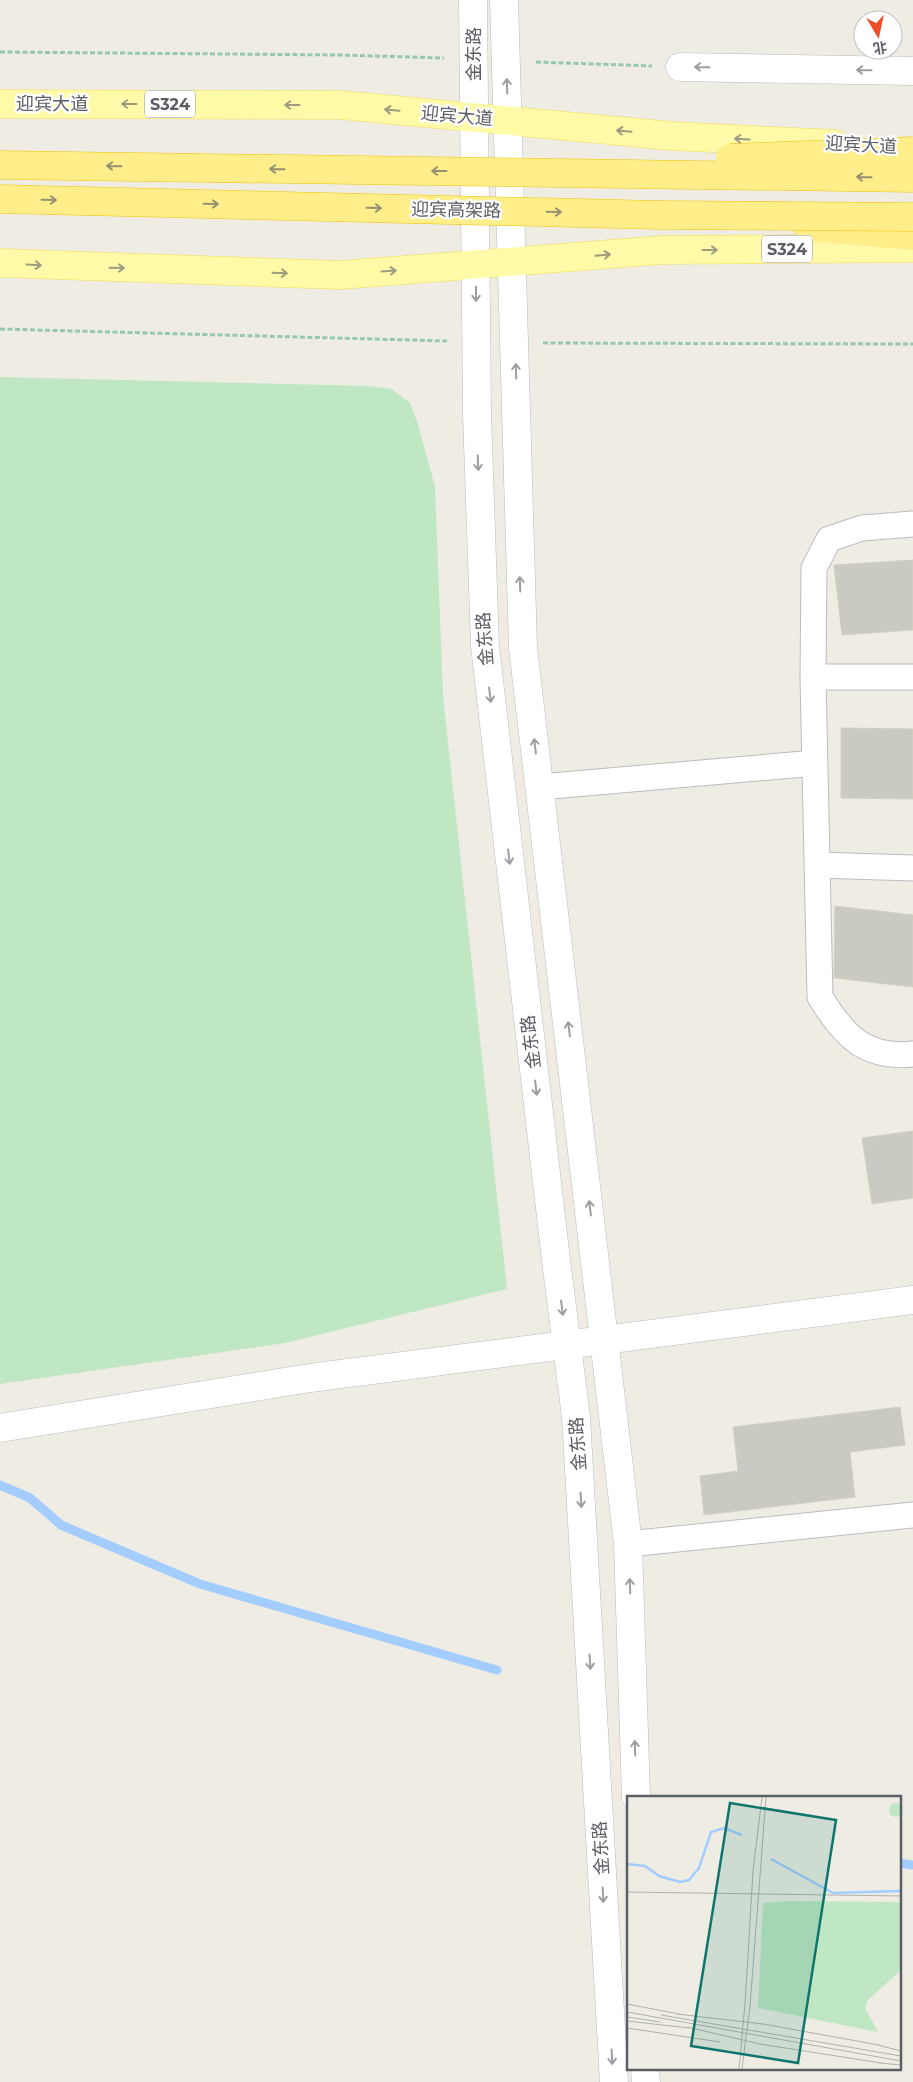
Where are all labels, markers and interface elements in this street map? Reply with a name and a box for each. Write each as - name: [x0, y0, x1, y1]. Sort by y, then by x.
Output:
- north arrow: [853, 10, 903, 60]
- street label: 金东路: [463, 27, 485, 81]
- text: 北: [872, 38, 888, 58]
- one-way arrow: [694, 62, 710, 72]
- one-way arrow: [857, 65, 873, 75]
- one-way arrow: [502, 78, 511, 94]
- road number: S324: [145, 90, 195, 118]
- street label: 迎宾大道: [16, 93, 88, 115]
- one-way arrow: [122, 99, 138, 109]
- one-way arrow: [284, 100, 300, 110]
- street label: 迎宾大道: [420, 102, 494, 130]
- one-way arrow: [384, 105, 400, 115]
- one-way arrow: [616, 126, 632, 136]
- street label: 迎宾大道: [824, 132, 898, 158]
- one-way arrow: [734, 135, 750, 144]
- one-way arrow: [107, 161, 123, 171]
- one-way arrow: [269, 164, 285, 173]
- one-way arrow: [432, 166, 448, 176]
- one-way arrow: [857, 172, 873, 182]
- one-way arrow: [40, 195, 56, 205]
- street label: 迎宾高架路: [411, 198, 501, 222]
- one-way arrow: [202, 199, 219, 209]
- one-way arrow: [365, 203, 381, 212]
- one-way arrow: [545, 207, 561, 217]
- road number: S324: [762, 235, 812, 262]
- one-way arrow: [702, 245, 718, 255]
- one-way arrow: [595, 250, 611, 259]
- one-way arrow: [26, 261, 42, 270]
- one-way arrow: [109, 264, 125, 273]
- one-way arrow: [380, 267, 396, 276]
- one-way arrow: [272, 268, 288, 278]
- one-way arrow: [471, 286, 481, 302]
- one-way arrow: [511, 363, 520, 379]
- one-way arrow: [473, 454, 483, 471]
- one-way arrow: [515, 577, 525, 593]
- street label: 金东路: [472, 611, 498, 667]
- one-way arrow: [485, 687, 495, 703]
- one-way arrow: [530, 738, 540, 754]
- one-way arrow: [504, 848, 514, 864]
- street label: 金东路: [517, 1014, 545, 1070]
- one-way arrow: [564, 1021, 574, 1037]
- one-way arrow: [531, 1079, 541, 1095]
- one-way arrow: [585, 1200, 595, 1216]
- one-way arrow: [557, 1300, 567, 1316]
- street label: 金东路: [565, 1416, 591, 1472]
- one-way arrow: [577, 1492, 586, 1508]
- one-way arrow: [625, 1578, 634, 1594]
- one-way arrow: [586, 1654, 595, 1670]
- one-way arrow: [630, 1741, 640, 1757]
- inset map: [627, 1796, 900, 2070]
- street label: 金东路: [589, 1820, 613, 1876]
- one-way arrow: [599, 1886, 608, 1902]
- one-way arrow: [608, 2049, 617, 2065]

